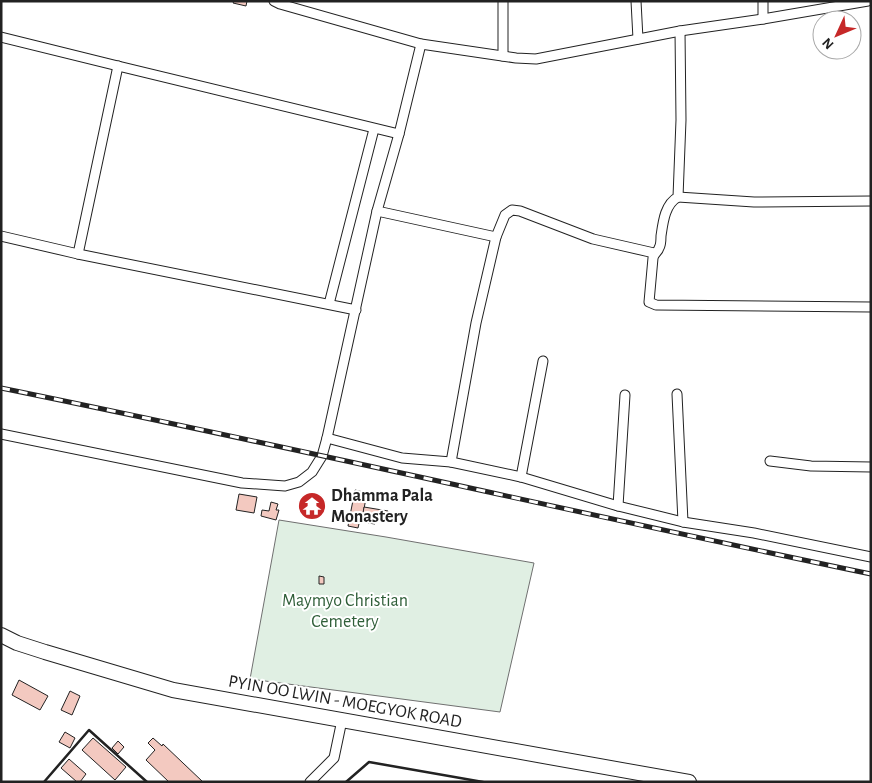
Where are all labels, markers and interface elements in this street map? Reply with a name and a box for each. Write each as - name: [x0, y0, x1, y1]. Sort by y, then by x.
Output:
- north arrow: [812, 10, 862, 60]
- text: N: [820, 35, 837, 52]
- place label: Dhamma Pala Monastery: [331, 487, 433, 526]
- temple icon: Dhamma Pala Monastery: [297, 491, 327, 521]
- park label: Maymyo Christian Cemetery: [282, 592, 408, 631]
- street label: PYIN OO LWIN - MOEGYOK ROAD: [227, 673, 463, 731]

